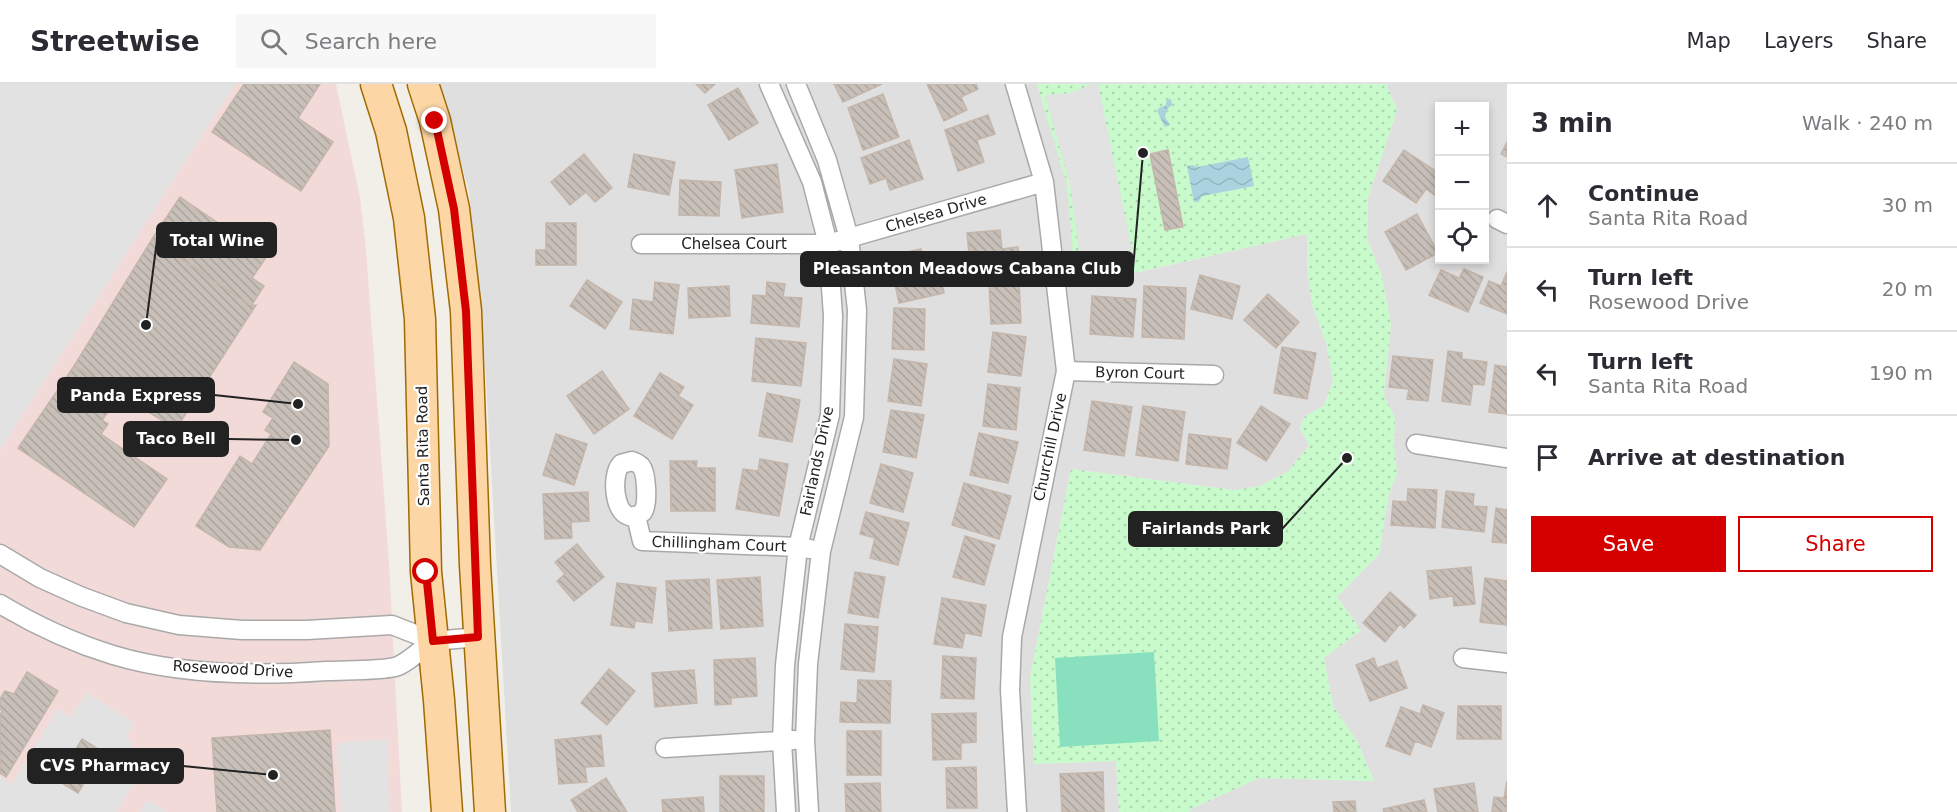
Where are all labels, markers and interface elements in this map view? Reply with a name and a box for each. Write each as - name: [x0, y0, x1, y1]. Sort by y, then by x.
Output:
- search box: [236, 14, 656, 68]
- text: Streetwise: [30, 25, 200, 58]
- icon: search: [257, 25, 290, 58]
- text: Search here: [305, 29, 437, 54]
- text: Map: [1687, 29, 1731, 53]
- text: Layers: [1764, 29, 1833, 53]
- text: Share: [1866, 29, 1927, 53]
- map controls: [1435, 102, 1489, 264]
- button: +: [1435, 102, 1489, 156]
- route end: [421, 107, 447, 133]
- text: 3 min: [1531, 108, 1613, 138]
- text: Walk · 240 m: [1802, 111, 1933, 135]
- button: −: [1435, 156, 1489, 210]
- text: Continue: [1588, 181, 1699, 206]
- icon: ahead: [1531, 189, 1564, 222]
- street label: Chelsea Drive: [883, 190, 989, 236]
- text: 30 m: [1882, 193, 1933, 217]
- text: Santa Rita Road: [1588, 206, 1748, 230]
- button: locate: [1435, 210, 1489, 264]
- callout: Total Wine: [157, 223, 276, 257]
- text: Total Wine: [170, 231, 264, 250]
- street label: Chelsea Court: [681, 235, 787, 253]
- callout: Pleasanton Meadows Cabana Club: [801, 252, 1133, 286]
- text: Pleasanton Meadows Cabana Club: [813, 259, 1121, 278]
- text: Turn left: [1588, 265, 1693, 290]
- icon: left: [1531, 273, 1564, 306]
- text: 20 m: [1882, 277, 1933, 301]
- text: Rosewood Drive: [1588, 290, 1749, 314]
- text: Turn left: [1588, 349, 1693, 374]
- icon: left: [1531, 357, 1564, 390]
- text: 190 m: [1869, 361, 1933, 385]
- street label: Byron Court: [1095, 363, 1185, 383]
- text: Santa Rita Road: [1588, 374, 1748, 398]
- callout: Panda Express: [58, 378, 214, 412]
- text: Panda Express: [70, 386, 202, 405]
- street label: Santa Rita Road: [413, 386, 433, 506]
- street label: Churchill Drive: [1030, 391, 1070, 503]
- street label: Fairlands Drive: [797, 404, 837, 518]
- callout: Taco Bell: [124, 422, 228, 456]
- text: Taco Bell: [136, 429, 216, 448]
- icon: arrive: [1531, 441, 1564, 474]
- text: Arrive at destination: [1588, 445, 1845, 470]
- callout: Fairlands Park: [1129, 512, 1282, 546]
- button: Save: [1531, 516, 1726, 572]
- button: Share: [1738, 516, 1933, 572]
- text: Fairlands Park: [1141, 519, 1271, 538]
- street label: Chillingham Court: [651, 533, 787, 555]
- route start: [412, 558, 438, 584]
- street label: Rosewood Drive: [172, 657, 294, 681]
- callout: CVS Pharmacy: [28, 749, 183, 783]
- text: CVS Pharmacy: [40, 756, 171, 775]

